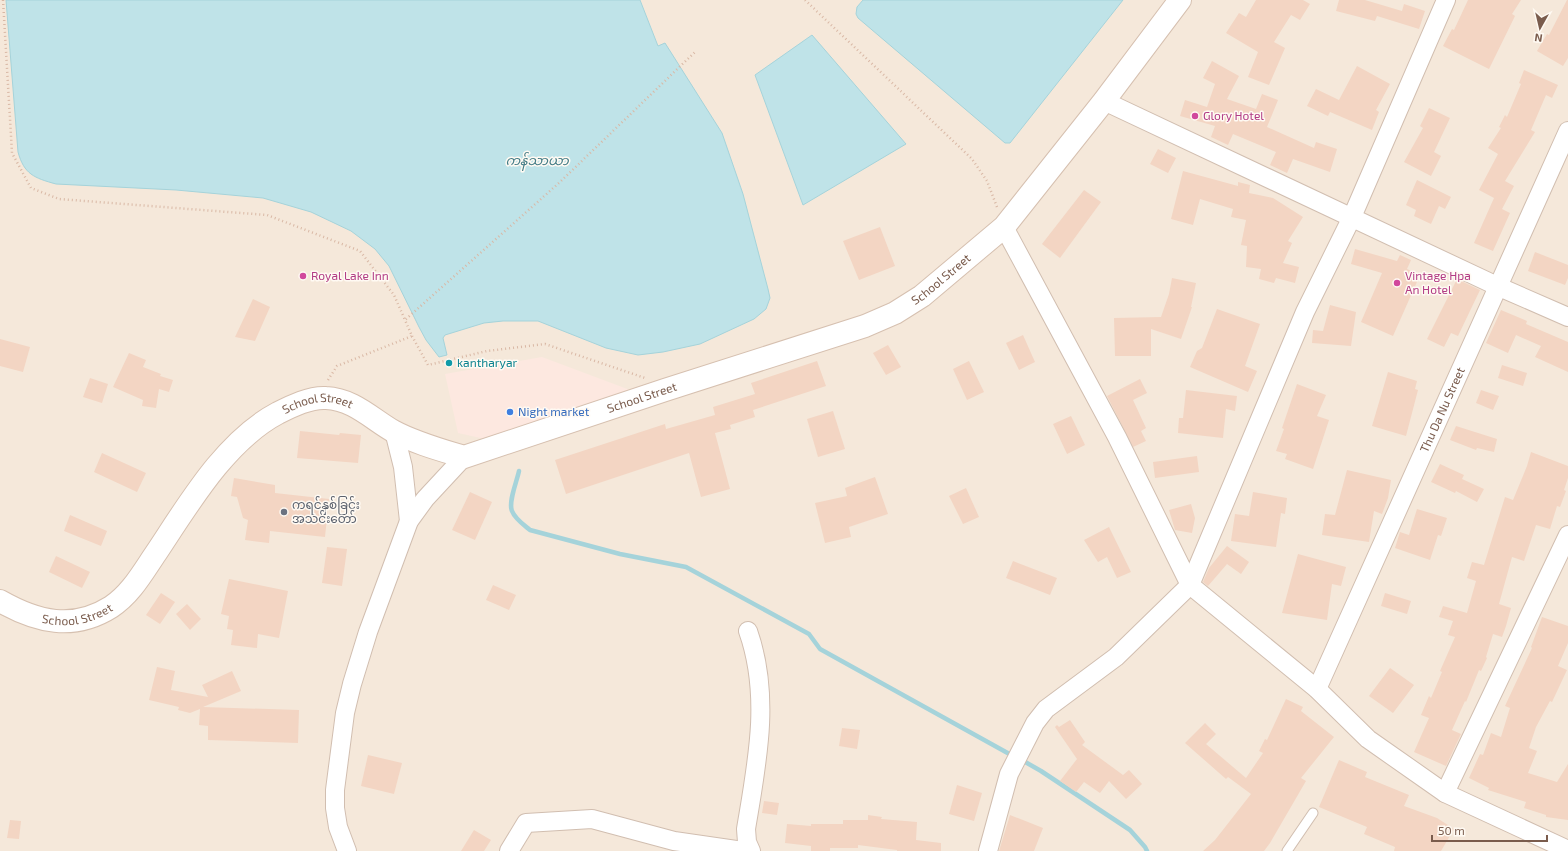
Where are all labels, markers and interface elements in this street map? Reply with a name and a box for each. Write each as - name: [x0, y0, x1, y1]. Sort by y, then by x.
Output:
- north arrow: [1520, 8, 1560, 48]
- text: N: [1534, 31, 1543, 45]
- place label: Glory Hotel: [1203, 108, 1264, 122]
- marker: Glory Hotel: [1190, 111, 1200, 121]
- water label: ကန်သာယာ: [505, 151, 570, 172]
- street label: School Street: [908, 250, 973, 307]
- place label: Royal Lake Inn: [311, 268, 389, 282]
- place label: Vintage Hpa An Hotel: [1405, 268, 1471, 296]
- marker: Royal Lake Inn: [298, 271, 308, 281]
- marker: Vintage Hpa An Hotel: [1392, 278, 1402, 288]
- place label: kantharyar: [457, 355, 517, 369]
- marker: kantharyar: [444, 358, 454, 368]
- street label: Thu Da Nu Street: [1416, 364, 1467, 454]
- street label: School Street: [605, 379, 679, 415]
- street label: School Street: [279, 390, 356, 416]
- place label: Night market: [518, 404, 590, 418]
- marker: Night market: [505, 407, 515, 417]
- place label: ကရင်နှစ်ခြင်း အသင်းတော်: [292, 496, 360, 525]
- marker: ကရင်နှစ်ခြင်း အသင်းတော်: [279, 507, 289, 517]
- street label: School Street: [41, 600, 115, 627]
- scale bar: [1432, 817, 1547, 843]
- text: 50 m: [1438, 823, 1465, 837]

